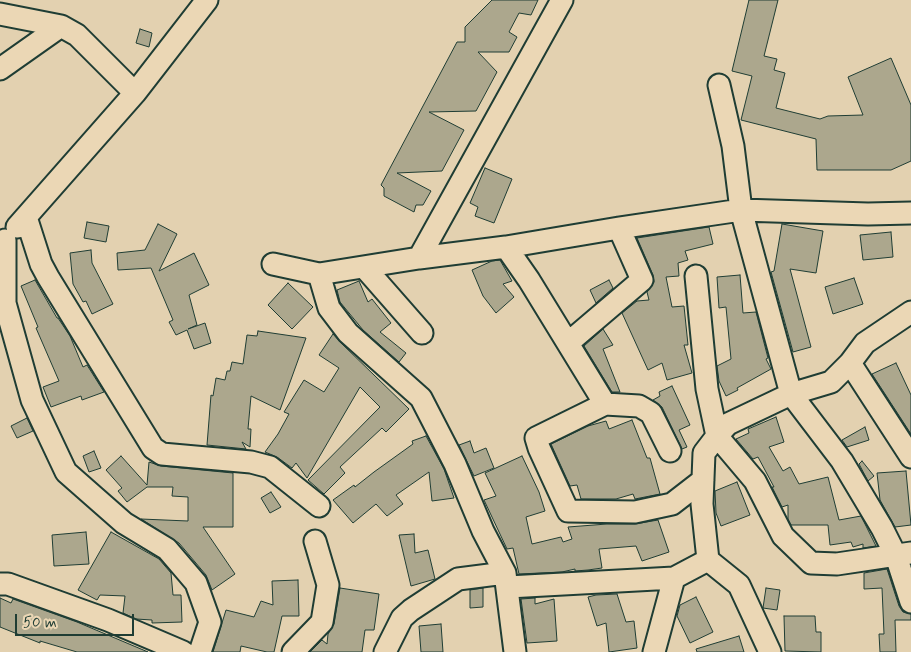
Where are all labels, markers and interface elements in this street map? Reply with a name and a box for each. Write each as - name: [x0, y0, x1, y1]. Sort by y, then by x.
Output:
- scale bar: [18, 604, 136, 636]
- text: 50 m: [23, 613, 57, 633]

